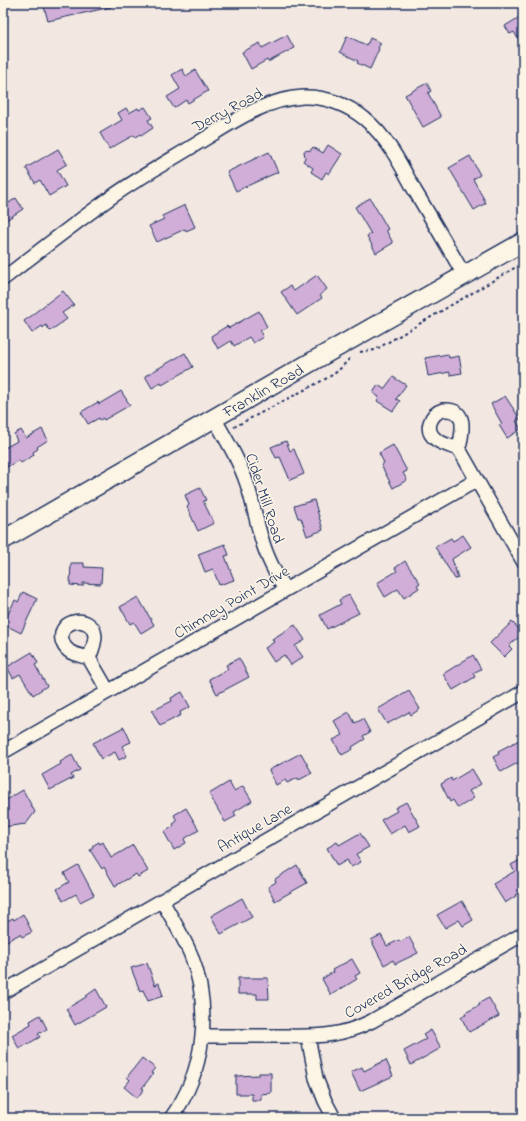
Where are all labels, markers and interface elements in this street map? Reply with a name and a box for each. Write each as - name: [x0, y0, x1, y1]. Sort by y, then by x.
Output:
- street label: Derry Road: [188, 82, 267, 140]
- street label: Franklin Road: [218, 359, 309, 425]
- street label: Cider Mill Road: [238, 450, 290, 547]
- street label: Chimney Point Drive: [170, 559, 295, 646]
- street label: Antique Lane: [213, 797, 297, 860]
- street label: Covered Bridge Road: [340, 938, 472, 1025]

